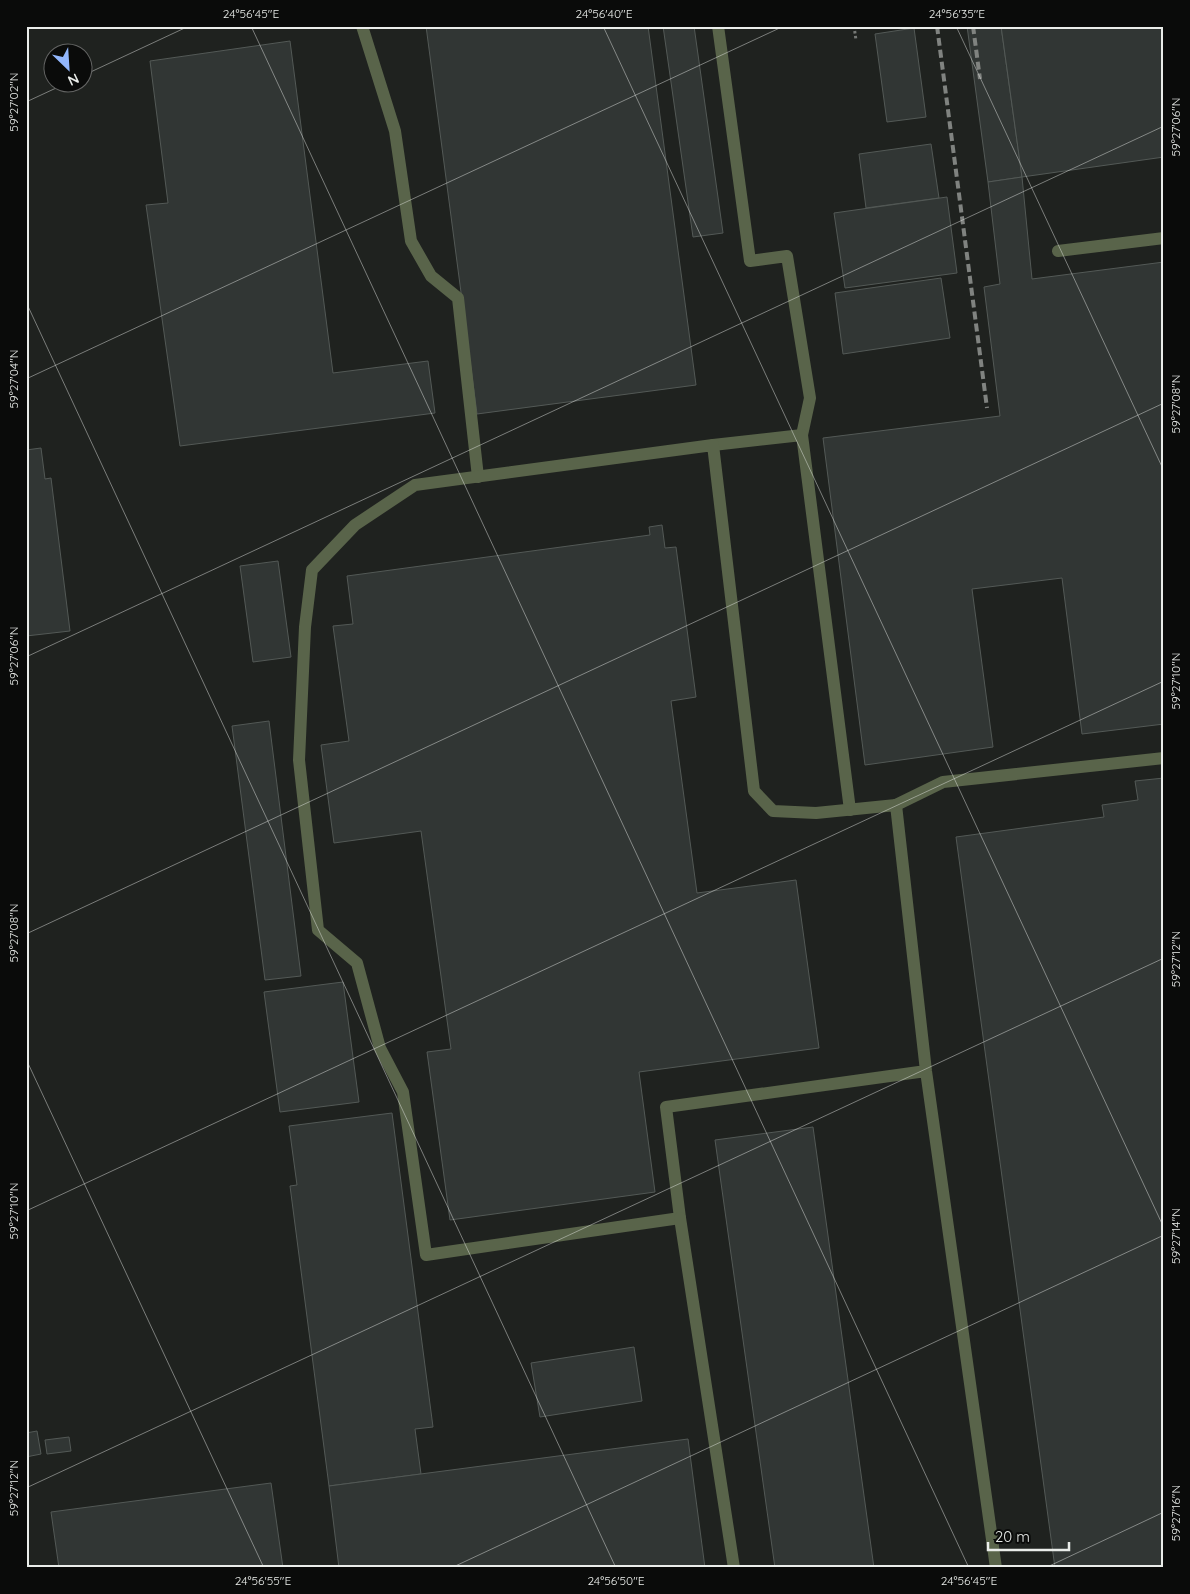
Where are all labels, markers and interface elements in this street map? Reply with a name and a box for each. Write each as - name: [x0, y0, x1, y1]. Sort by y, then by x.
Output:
- text: 24°56'45"E: [223, 6, 279, 21]
- text: 24°56'40"E: [576, 6, 633, 21]
- text: 24°56'35"E: [929, 6, 985, 21]
- north arrow: [42, 42, 92, 92]
- text: N: [65, 69, 82, 90]
- text: 59°27'02"N: [6, 72, 21, 132]
- text: 59°27'06"N: [1168, 97, 1183, 157]
- text: 59°27'04"N: [6, 350, 21, 408]
- text: 59°27'08"N: [1168, 374, 1183, 434]
- text: 59°27'06"N: [6, 626, 21, 686]
- text: 59°27'10"N: [1168, 652, 1183, 710]
- text: 59°27'08"N: [6, 903, 21, 963]
- text: 59°27'12"N: [1168, 931, 1183, 987]
- text: 59°27'10"N: [6, 1182, 21, 1240]
- text: 59°27'14"N: [1168, 1208, 1183, 1264]
- text: 59°27'12"N: [6, 1460, 21, 1516]
- text: 59°27'16"N: [1168, 1485, 1183, 1541]
- scale bar: [988, 1519, 1069, 1551]
- text: 20 m: [995, 1527, 1030, 1546]
- text: 24°56'55"E: [235, 1573, 291, 1588]
- text: 24°56'50"E: [587, 1573, 645, 1588]
- text: 24°56'45"E: [941, 1573, 997, 1588]

